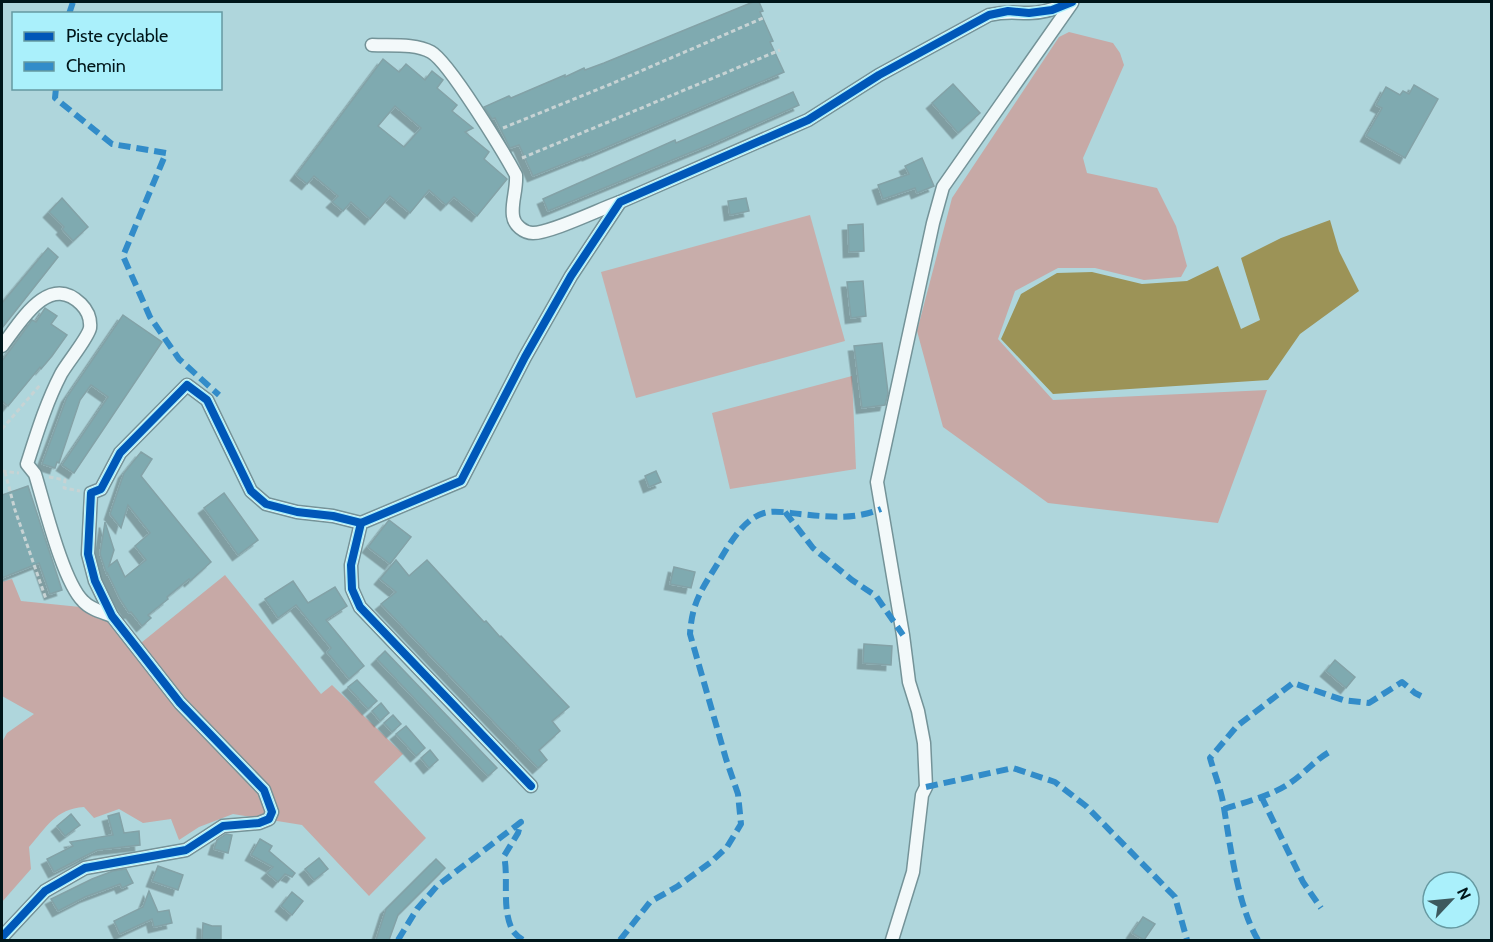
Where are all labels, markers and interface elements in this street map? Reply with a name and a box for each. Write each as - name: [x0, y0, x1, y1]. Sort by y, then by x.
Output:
- legend: [12, 12, 222, 90]
- text: Piste cyclable: [66, 25, 168, 47]
- text: Chemin: [66, 55, 126, 77]
- north arrow: [1421, 870, 1481, 930]
- text: N: [1453, 884, 1475, 903]

